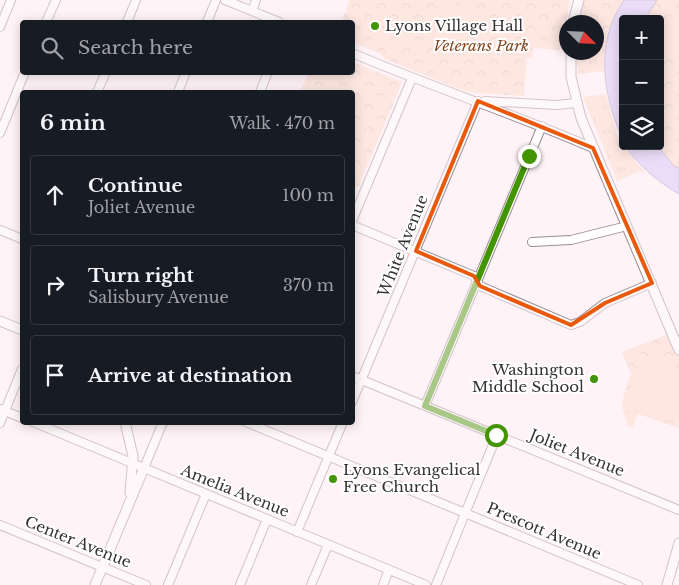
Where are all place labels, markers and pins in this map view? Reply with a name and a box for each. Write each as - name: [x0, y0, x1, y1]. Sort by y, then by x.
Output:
- place label: Lyons Village Hall: [385, 16, 523, 35]
- marker: Lyons Village Hall: [369, 20, 381, 32]
- place label: Washington Middle School: [472, 360, 584, 396]
- marker: Washington Middle School: [588, 373, 600, 385]
- place label: Lyons Evangelical Free Church: [343, 460, 480, 496]
- marker: Lyons Evangelical Free Church: [327, 473, 339, 485]

